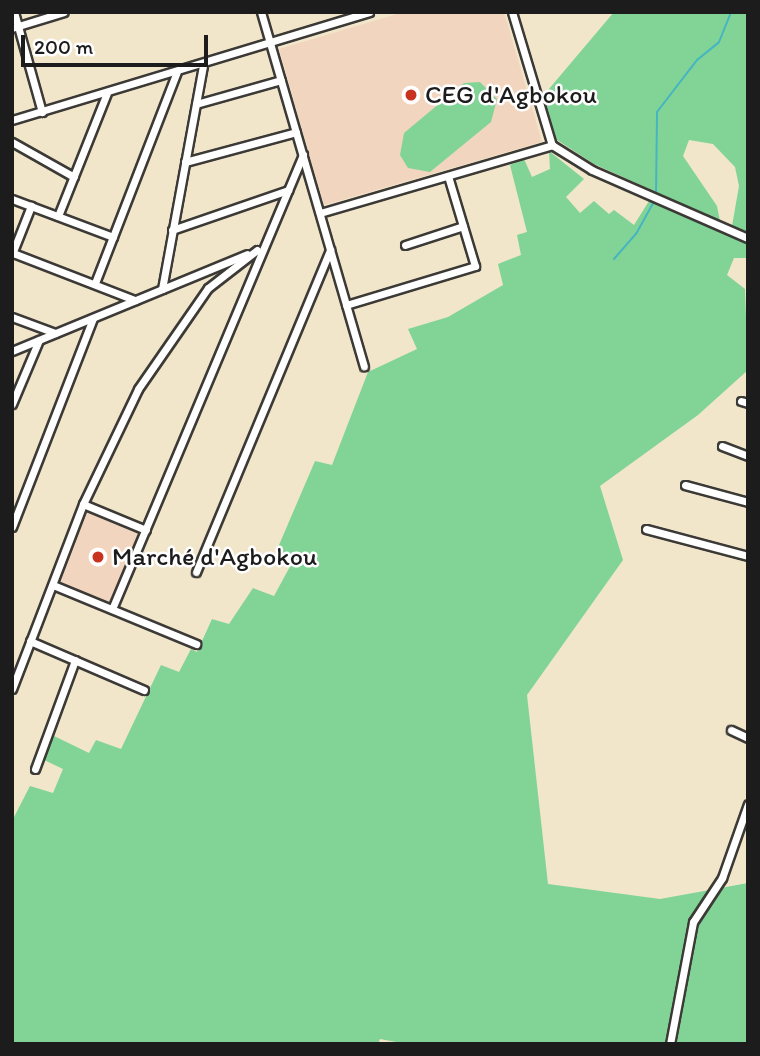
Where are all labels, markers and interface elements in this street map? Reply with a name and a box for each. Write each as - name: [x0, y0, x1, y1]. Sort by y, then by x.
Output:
- scale bar: [24, 21, 212, 65]
- text: 200 m: [34, 34, 93, 59]
- place label: CEG d'Agbokou: [425, 79, 597, 111]
- marker: CEG d'Agbokou: [403, 87, 419, 103]
- place label: Marché d'Agbokou: [112, 541, 317, 573]
- marker: Marché d'Agbokou: [90, 549, 106, 565]

